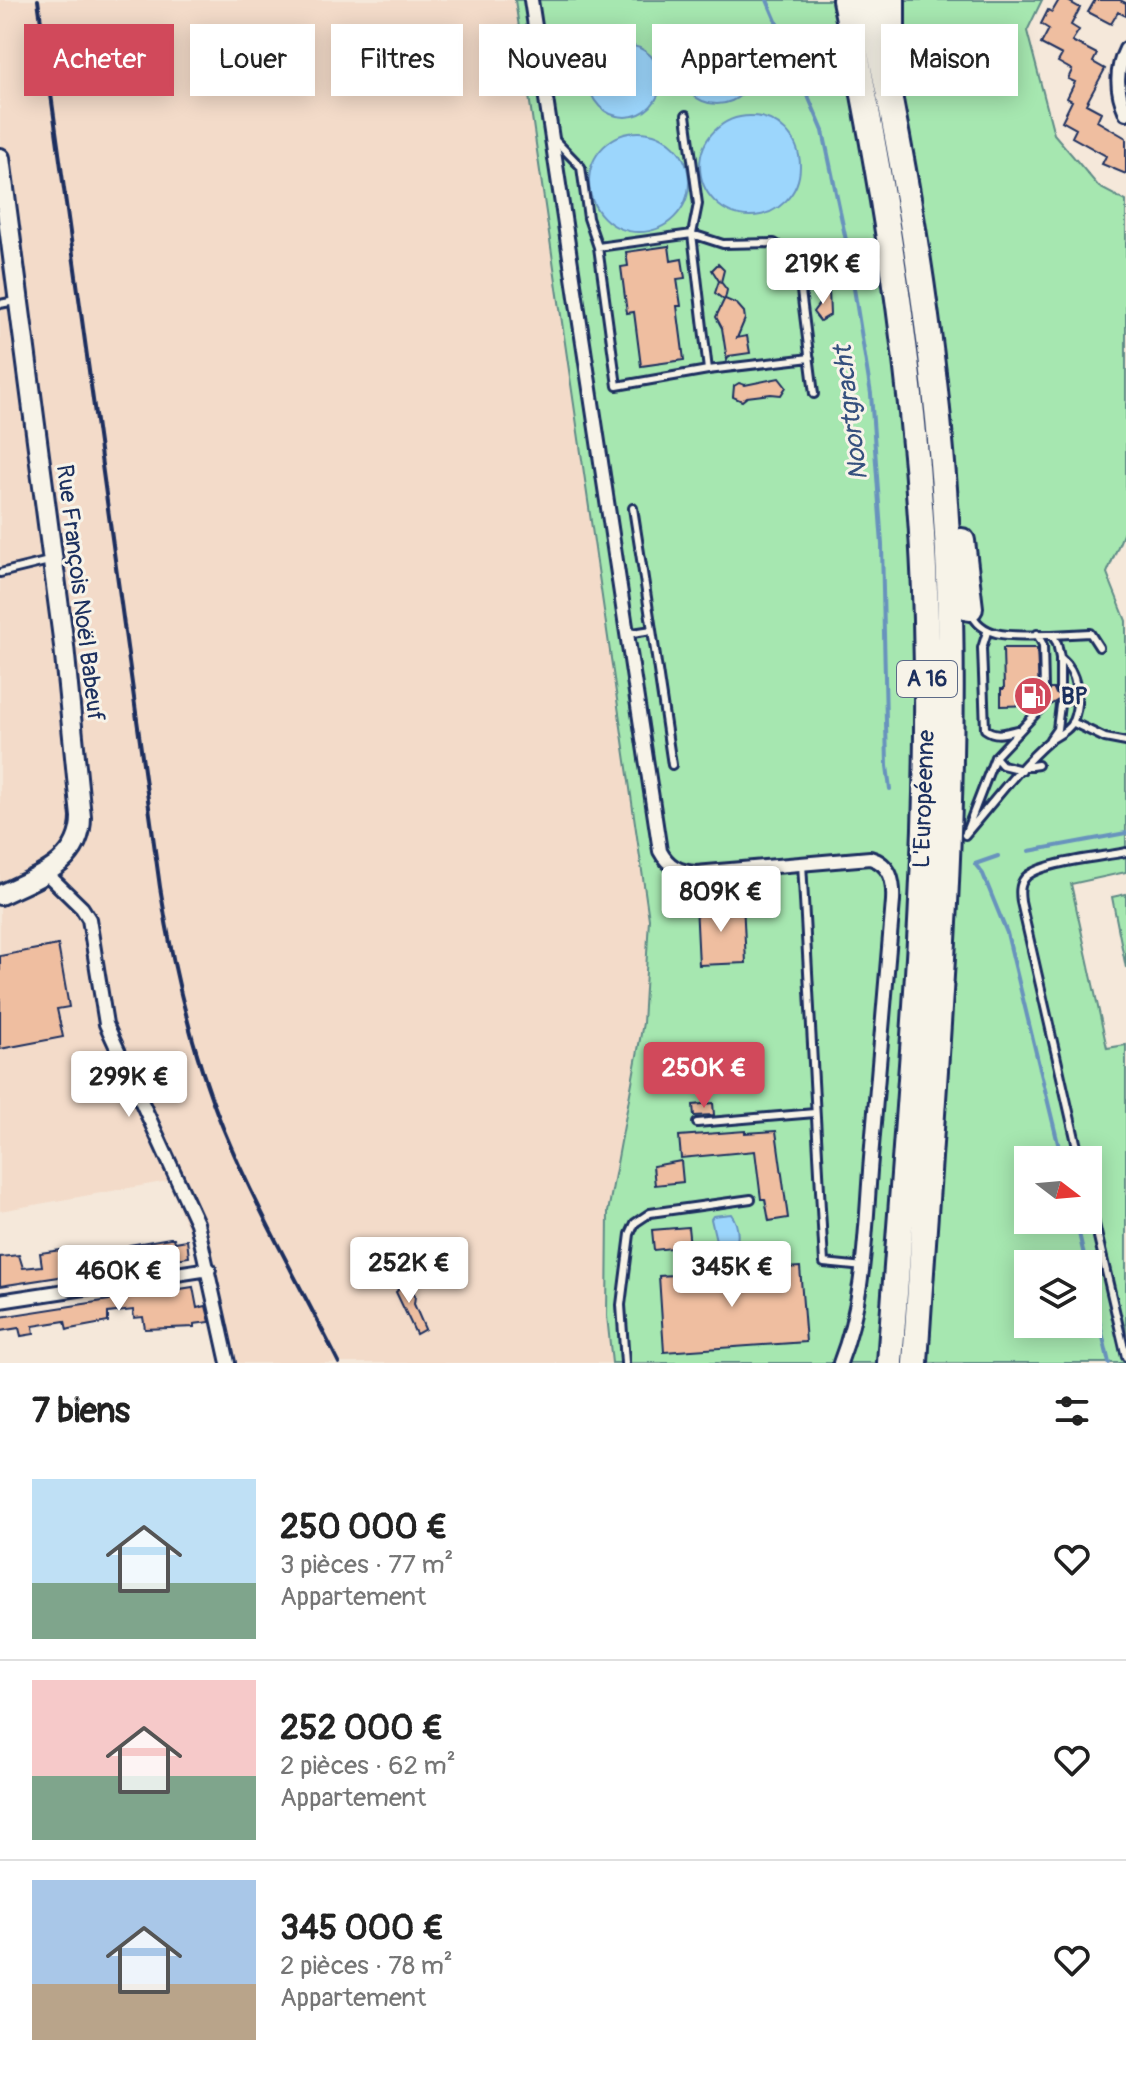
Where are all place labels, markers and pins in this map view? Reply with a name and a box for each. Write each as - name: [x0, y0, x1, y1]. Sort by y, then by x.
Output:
- pin: 219K €: [758, 238, 888, 306]
- fuel station icon: BP: [1012, 675, 1054, 717]
- place label: BP: [1061, 682, 1088, 711]
- pin: 809K €: [656, 866, 786, 934]
- pin: 250K €: [639, 1042, 769, 1110]
- pin: 299K €: [64, 1051, 194, 1119]
- pin: 252K €: [344, 1237, 474, 1305]
- pin: 345K €: [667, 1241, 797, 1309]
- pin: 460K €: [54, 1245, 184, 1313]

